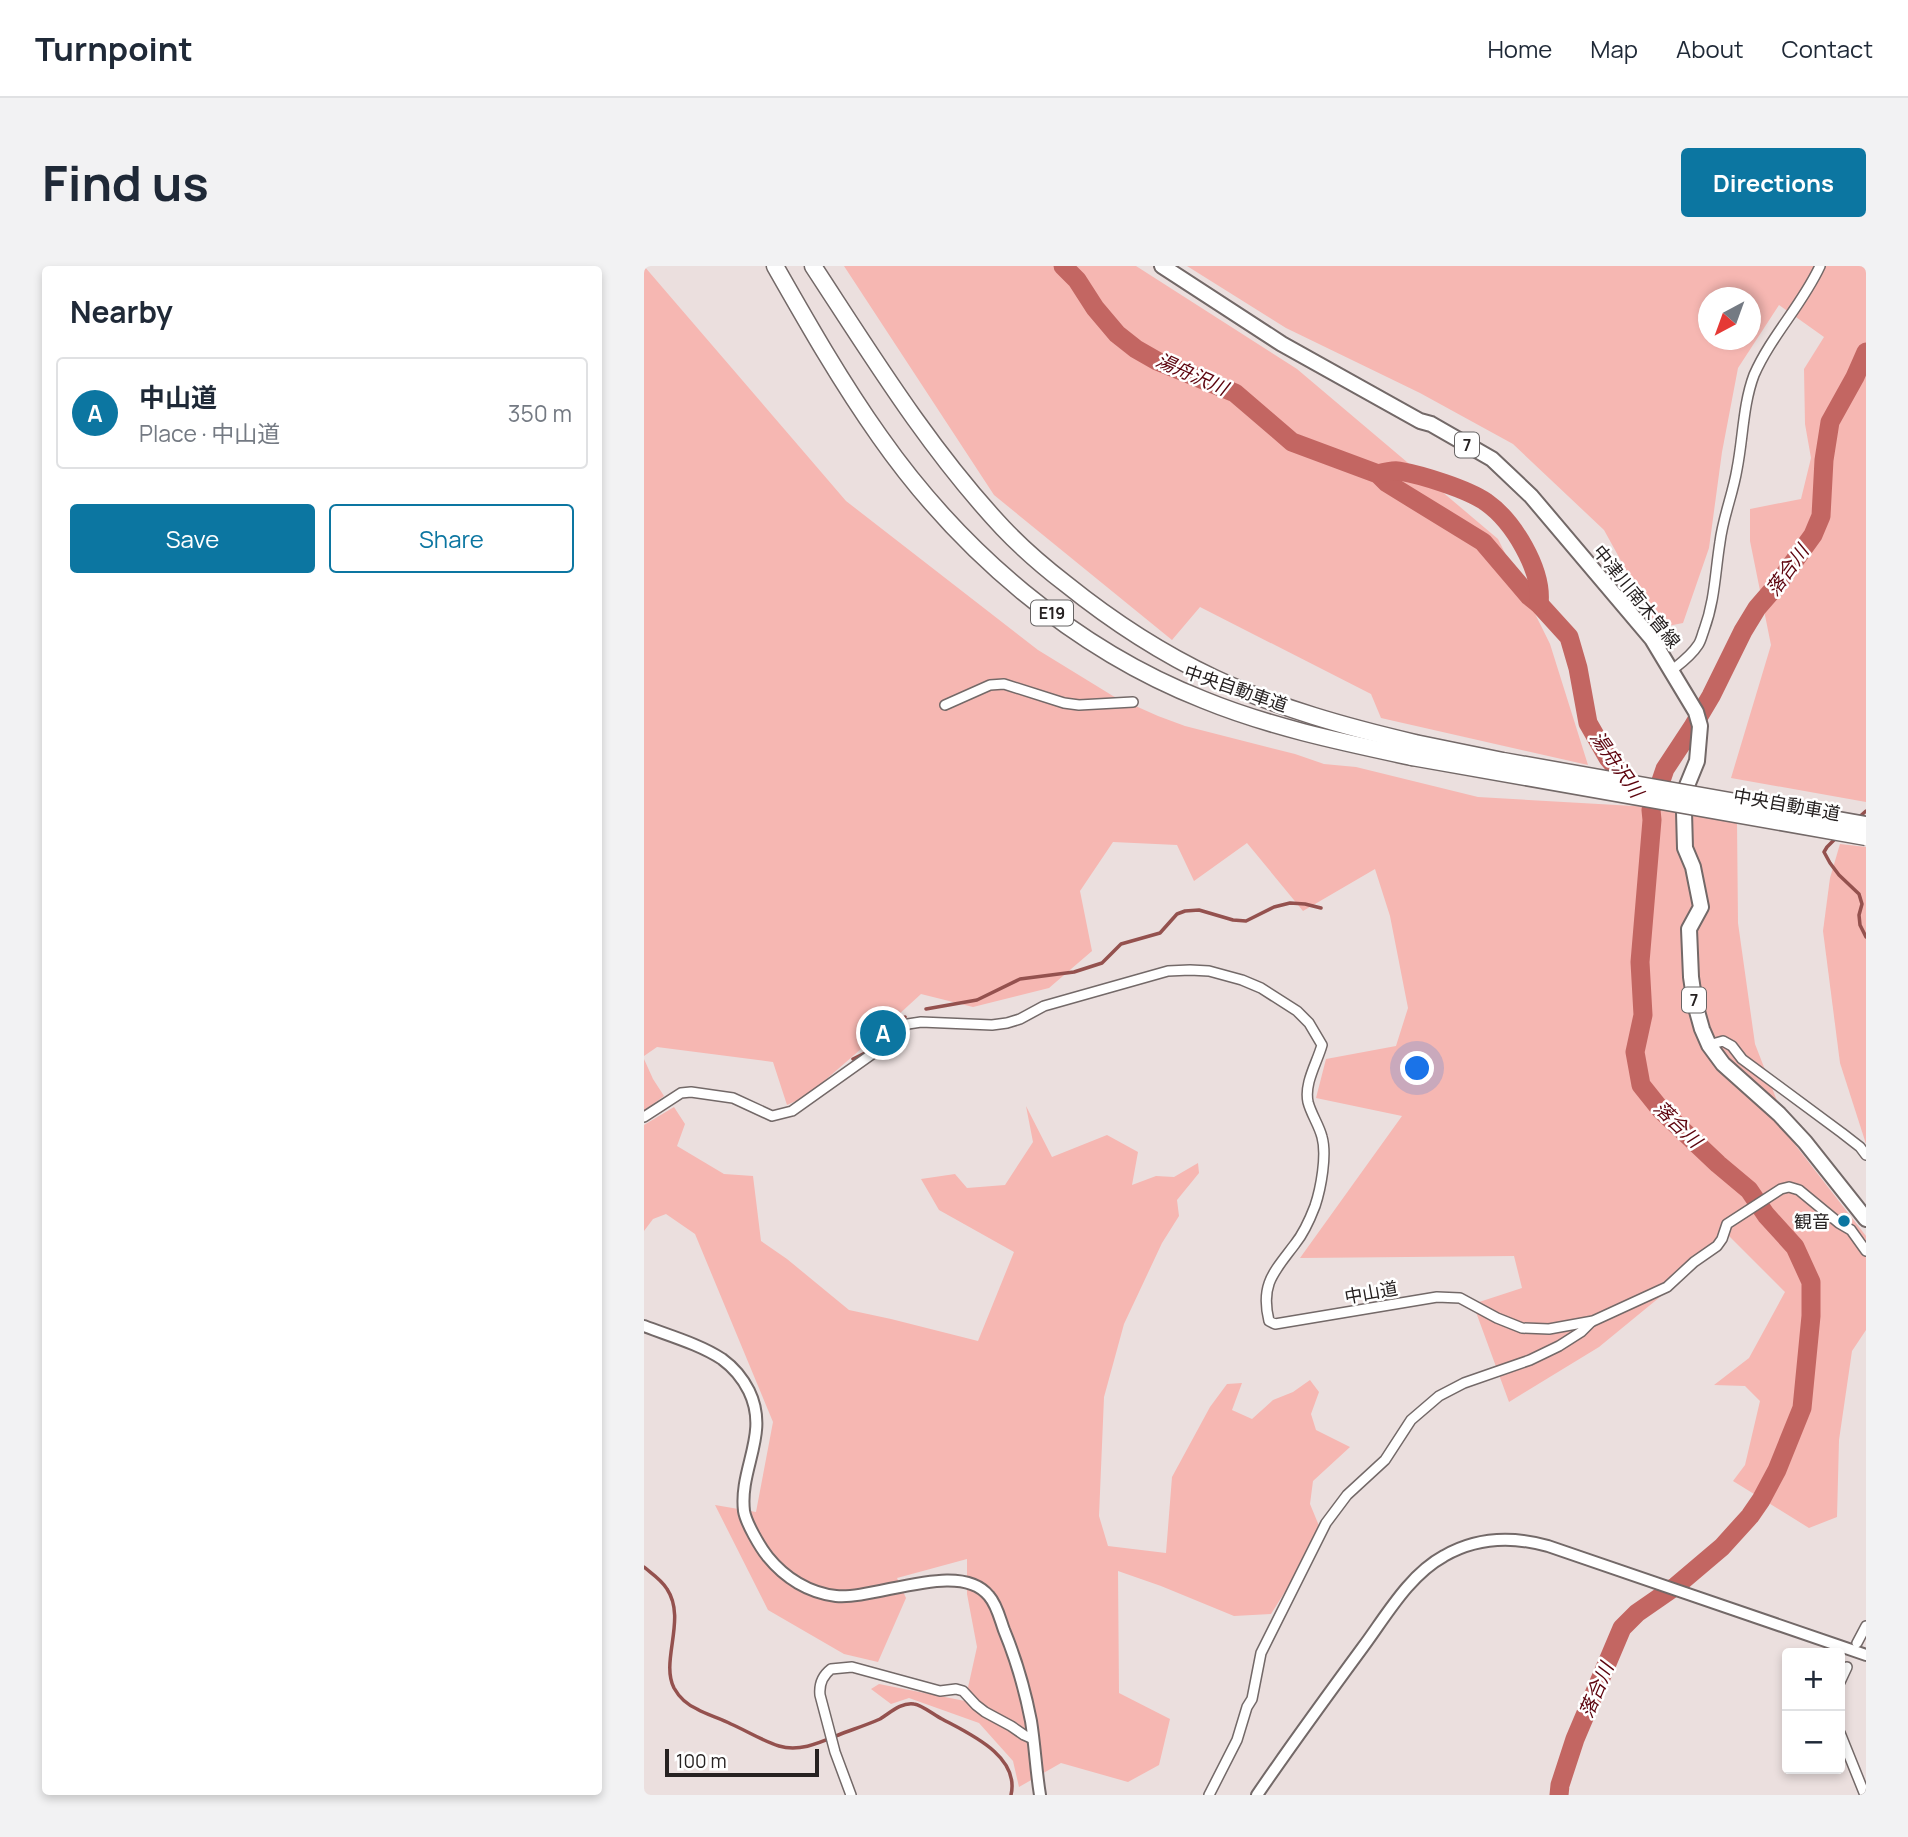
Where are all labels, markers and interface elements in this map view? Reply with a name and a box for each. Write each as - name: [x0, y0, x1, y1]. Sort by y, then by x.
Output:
- text: Turnpoint: [35, 26, 193, 71]
- text: Home: [1487, 32, 1552, 65]
- text: Map: [1590, 32, 1638, 65]
- text: About: [1676, 32, 1744, 65]
- text: Contact: [1782, 32, 1873, 65]
- button: Directions: [1681, 148, 1866, 217]
- text: Find us: [42, 149, 209, 216]
- north arrow: [1698, 287, 1761, 350]
- text: Nearby: [70, 291, 173, 332]
- water label: 湯舟沢川: [1152, 347, 1234, 402]
- text: 中山道: [139, 379, 217, 415]
- text: A: [87, 397, 103, 429]
- text: 350 m: [508, 397, 572, 429]
- text: Place · 中山道: [139, 417, 280, 449]
- road number: 7: [1455, 433, 1479, 458]
- button: Save: [70, 504, 315, 573]
- button: Share: [329, 504, 574, 573]
- water label: 落合川: [1760, 538, 1815, 601]
- street label: 中津川南木曽線: [1588, 539, 1686, 653]
- road number: E19: [1031, 600, 1073, 626]
- street label: 中央自動車道: [1181, 659, 1291, 717]
- water label: 湯舟沢川: [1585, 725, 1651, 804]
- street label: 中央自動車道: [1732, 783, 1842, 825]
- road number: 7: [1682, 988, 1706, 1013]
- pin: A: [860, 1007, 906, 1059]
- your location: [1400, 1051, 1434, 1085]
- water label: 落合川: [1648, 1095, 1709, 1155]
- place label: 観音: [1794, 1209, 1830, 1233]
- marker: 観音: [1836, 1213, 1852, 1229]
- street label: 中山道: [1342, 1275, 1400, 1309]
- map controls: [1782, 1648, 1845, 1774]
- button: +: [1782, 1648, 1845, 1711]
- water label: 落合川: [1573, 1657, 1620, 1721]
- button: −: [1782, 1711, 1845, 1774]
- scale bar: [665, 1746, 819, 1778]
- text: 100 m: [676, 1748, 727, 1774]

